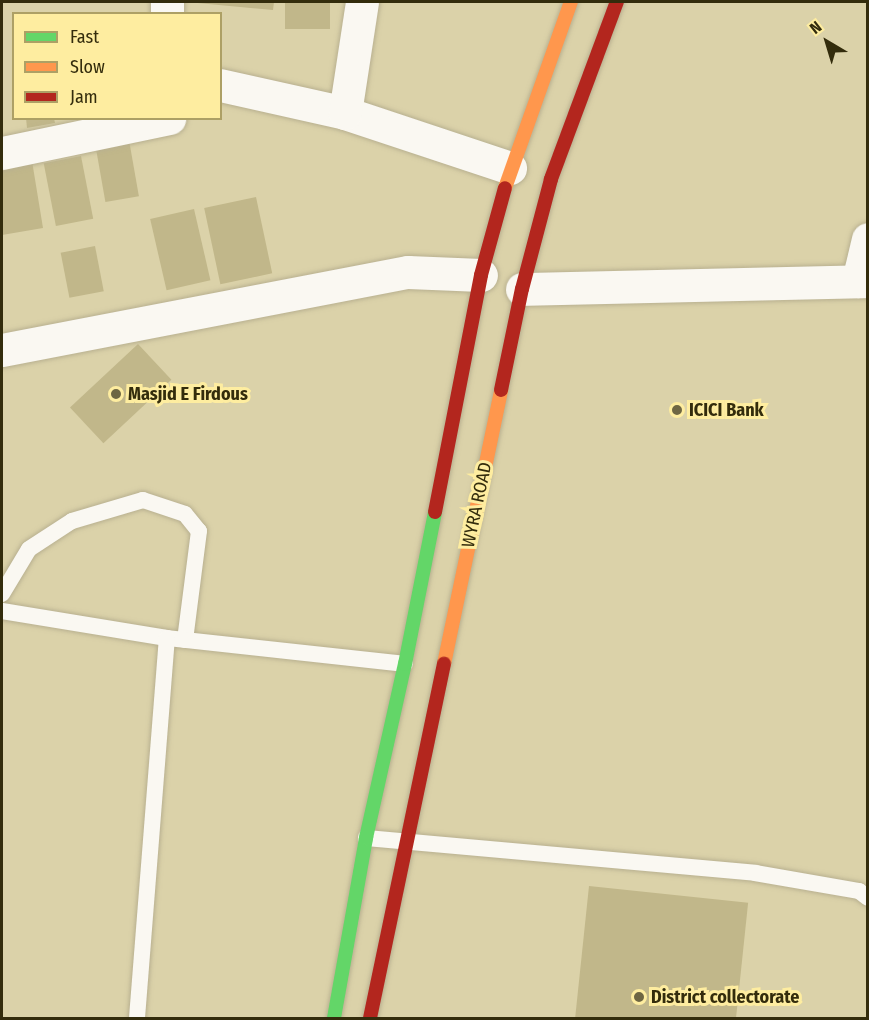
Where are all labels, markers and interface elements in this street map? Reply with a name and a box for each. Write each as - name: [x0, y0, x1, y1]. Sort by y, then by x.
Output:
- legend: [12, 12, 222, 120]
- north arrow: [797, 12, 857, 72]
- text: N: [806, 17, 825, 38]
- text: Fast: [70, 26, 99, 48]
- text: Slow: [70, 56, 105, 78]
- text: Jam: [70, 86, 98, 108]
- place label: Masjid E Firdous: [128, 383, 248, 405]
- marker: Masjid E Firdous: [109, 387, 123, 401]
- place label: ICICI Bank: [689, 399, 764, 421]
- marker: ICICI Bank: [670, 403, 684, 417]
- street label: WYRA ROAD: [457, 460, 497, 550]
- place label: District collectorate: [651, 986, 799, 1008]
- marker: District collectorate: [632, 990, 646, 1004]

